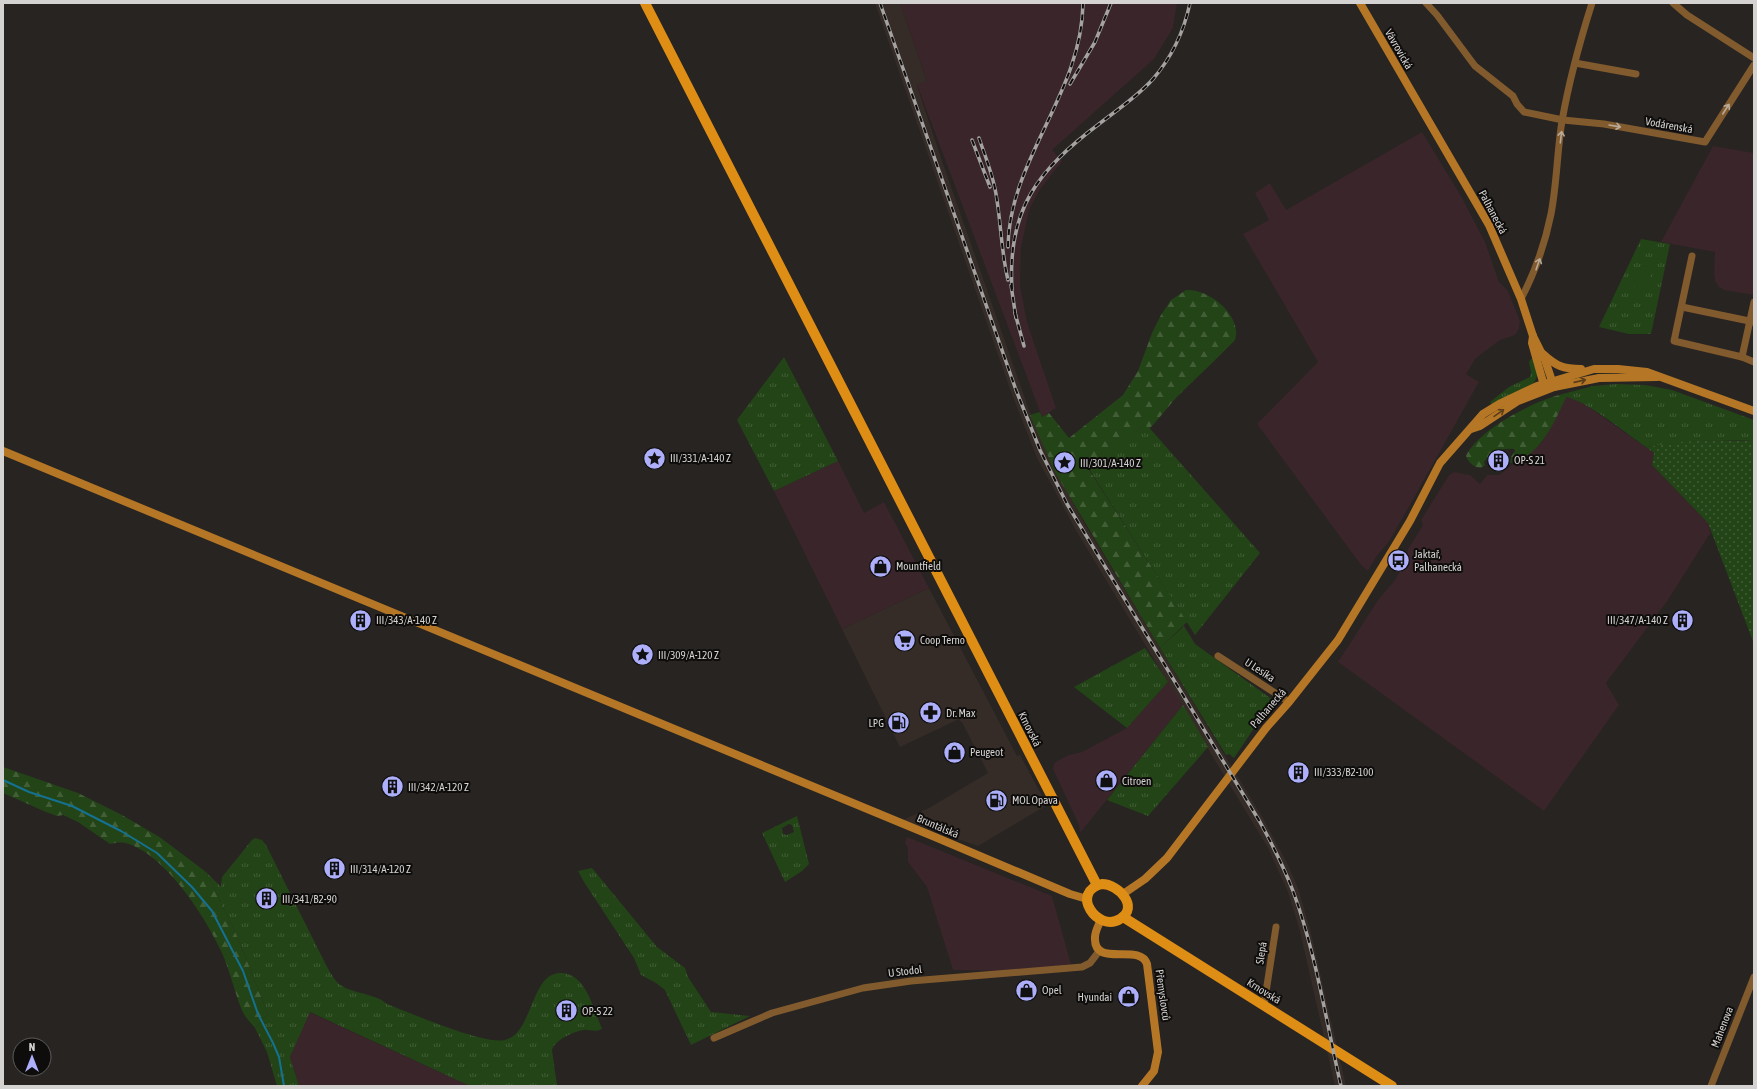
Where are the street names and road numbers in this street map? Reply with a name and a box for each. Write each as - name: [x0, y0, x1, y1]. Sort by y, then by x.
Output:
- street label: Vávrovická: [1383, 27, 1415, 71]
- street label: Vodárenská: [1644, 115, 1694, 135]
- street label: Palhanecká: [1476, 188, 1510, 236]
- street label: U Lesíka: [1243, 656, 1277, 684]
- street label: Palhanecká: [1248, 686, 1288, 730]
- street label: Krnovská: [1016, 710, 1044, 748]
- street label: Bruntálská: [915, 812, 961, 840]
- street label: Slepá: [1253, 941, 1269, 965]
- street label: U Stodol: [887, 963, 923, 979]
- street label: Přemyslovců: [1153, 969, 1173, 1021]
- street label: Krnovská: [1245, 976, 1283, 1006]
- street label: Mahenova: [1709, 1005, 1735, 1049]

